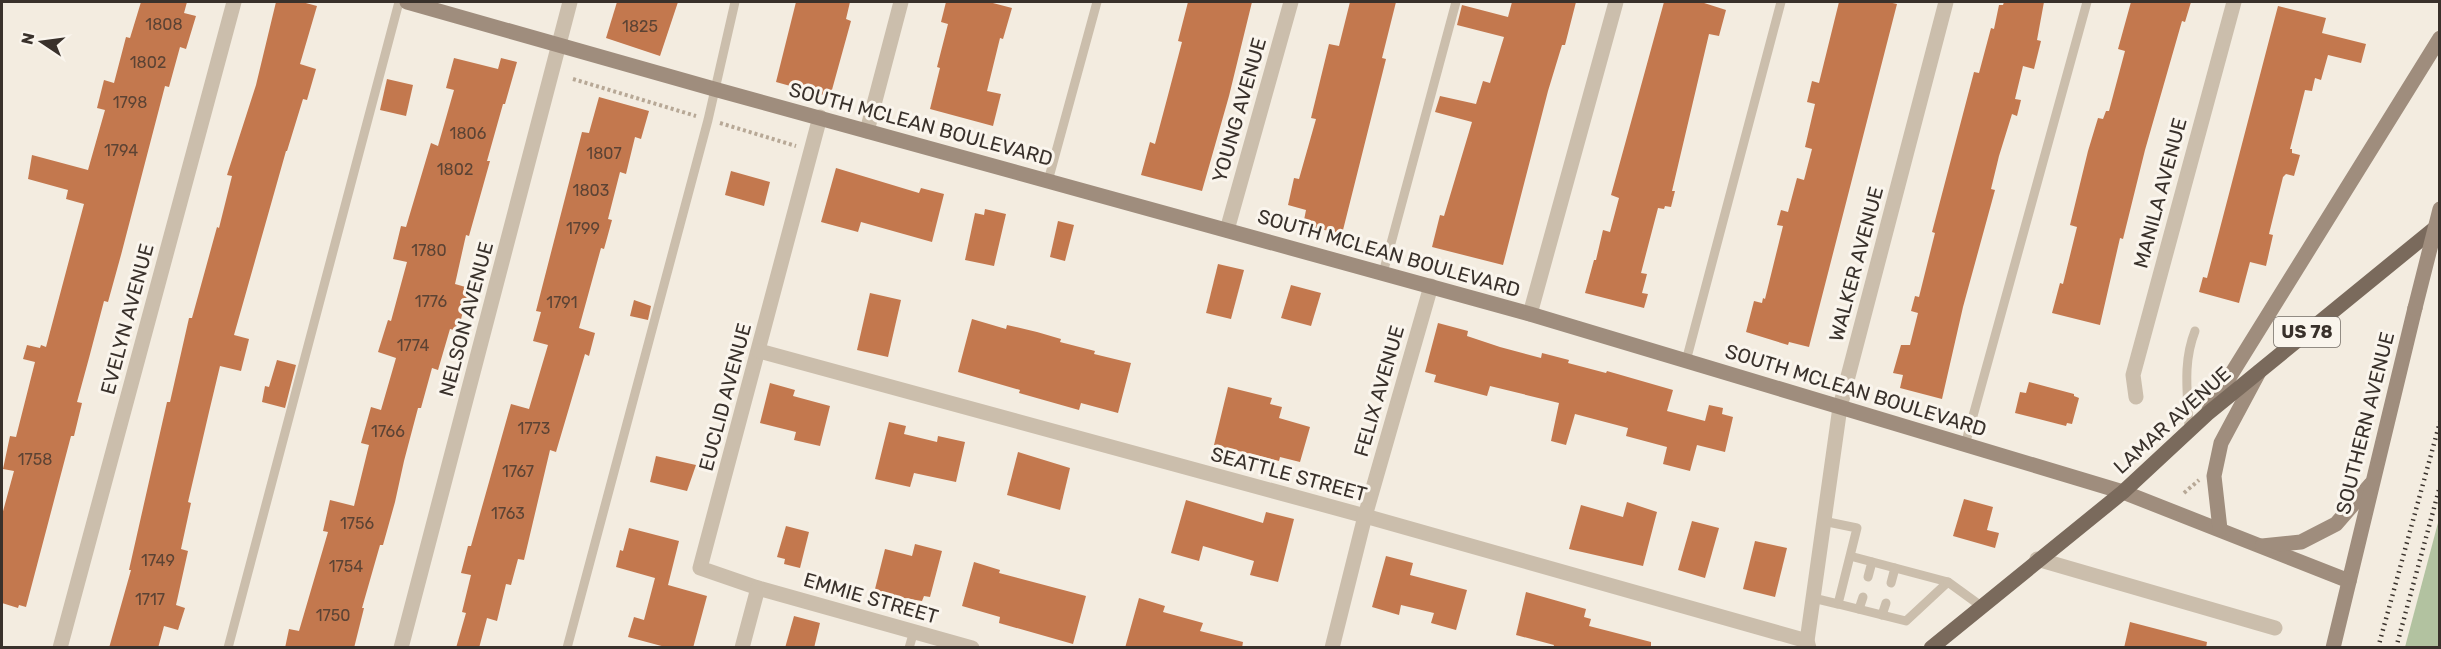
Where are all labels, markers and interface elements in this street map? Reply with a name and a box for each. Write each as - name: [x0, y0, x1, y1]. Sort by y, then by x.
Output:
- north arrow: [12, 12, 72, 72]
- house number: 1808: [145, 15, 183, 34]
- house number: 1825: [622, 17, 658, 36]
- text: N: [17, 31, 38, 46]
- street label: YOUNG AVENUE: [1207, 35, 1271, 185]
- house number: 1802: [130, 53, 166, 72]
- street label: SOUTH MCLEAN BOULEVARD: [786, 77, 1056, 171]
- house number: 1798: [113, 93, 147, 112]
- street label: MANILA AVENUE: [2128, 115, 2192, 271]
- house number: 1806: [450, 124, 487, 143]
- house number: 1794: [104, 141, 138, 160]
- house number: 1807: [586, 144, 622, 163]
- house number: 1802: [437, 160, 473, 179]
- house number: 1803: [573, 181, 609, 200]
- street label: WALKER AVENUE: [1824, 184, 1888, 344]
- street label: SOUTH MCLEAN BOULEVARD: [1255, 204, 1523, 302]
- house number: 1799: [566, 219, 600, 238]
- street label: NELSON AVENUE: [434, 239, 498, 399]
- street label: EVELYN AVENUE: [95, 241, 159, 397]
- house number: 1780: [411, 241, 447, 260]
- house number: 1776: [415, 292, 448, 311]
- house number: 1791: [546, 293, 578, 312]
- road number: US 78: [2274, 317, 2340, 347]
- street label: EUCLID AVENUE: [694, 320, 756, 474]
- street label: FELIX AVENUE: [1349, 323, 1409, 459]
- street label: SOUTHERN AVENUE: [2331, 329, 2399, 517]
- house number: 1774: [397, 336, 429, 355]
- street label: SOUTH MCLEAN BOULEVARD: [1722, 339, 1990, 441]
- street label: LAMAR AVENUE: [2109, 361, 2235, 479]
- house number: 1773: [518, 419, 550, 438]
- house number: 1766: [371, 422, 405, 441]
- street label: SEATTLE STREET: [1208, 442, 1370, 506]
- house number: 1758: [18, 450, 52, 469]
- house number: 1767: [502, 462, 534, 481]
- house number: 1763: [491, 504, 525, 523]
- house number: 1756: [340, 514, 374, 533]
- house number: 1749: [141, 551, 175, 570]
- house number: 1754: [329, 557, 363, 576]
- street label: EMMIE STREET: [801, 567, 942, 629]
- house number: 1717: [135, 590, 165, 609]
- house number: 1750: [316, 606, 350, 625]

